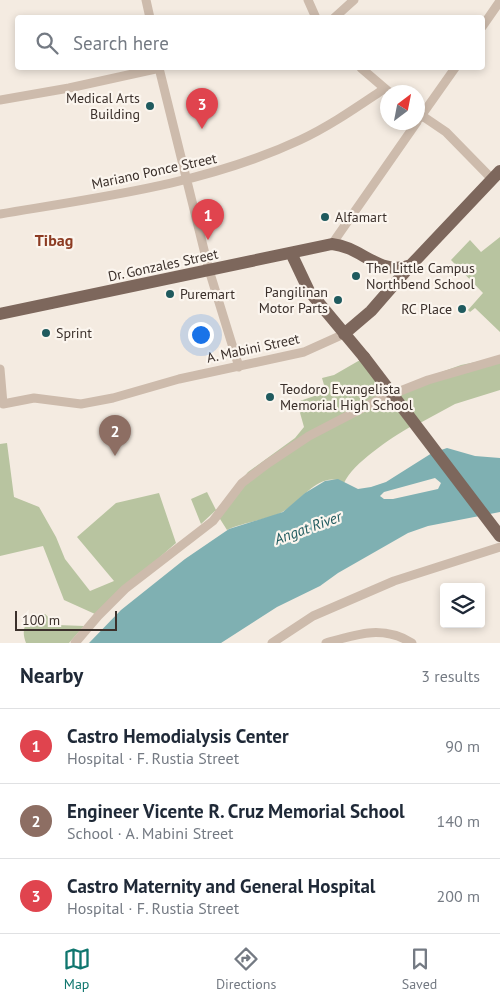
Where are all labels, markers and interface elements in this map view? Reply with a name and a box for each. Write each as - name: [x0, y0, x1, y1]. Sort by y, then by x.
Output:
- search box: [15, 15, 485, 70]
- icon: search: [33, 29, 61, 57]
- text: Search here: [73, 31, 169, 55]
- north arrow: [380, 85, 425, 130]
- pin: 3: [186, 88, 218, 129]
- place label: Medical Arts Building: [66, 89, 140, 123]
- marker: Medical Arts Building: [144, 100, 156, 112]
- street label: Mariano Ponce Street: [90, 149, 218, 193]
- pin: 1: [192, 199, 224, 240]
- place label: Alfamart: [335, 208, 387, 226]
- marker: Alfamart: [319, 211, 331, 223]
- district label: Tibag: [35, 230, 73, 250]
- street label: Dr. Gonzales Street: [106, 244, 220, 285]
- place label: The Little Campus Northbend School: [366, 259, 475, 293]
- marker: The Little Campus Northbend School: [350, 270, 362, 282]
- place label: Pangilinan Motor Parts: [259, 283, 328, 317]
- place label: Puremart: [180, 285, 235, 303]
- marker: Puremart: [164, 288, 176, 300]
- marker: Pangilinan Motor Parts: [332, 294, 344, 306]
- place label: RC Place: [401, 300, 452, 318]
- marker: RC Place: [456, 303, 468, 315]
- your location: [188, 322, 214, 348]
- place label: Sprint: [56, 324, 92, 342]
- marker: Sprint: [40, 327, 52, 339]
- street label: A. Mabini Street: [205, 329, 301, 367]
- place label: Teodoro Evangelista Memorial High School: [280, 380, 413, 414]
- marker: Teodoro Evangelista Memorial High School: [264, 391, 276, 403]
- pin: 2: [99, 415, 131, 456]
- water label: Angat River: [271, 506, 345, 549]
- map controls: [440, 583, 485, 628]
- button: layers: [440, 583, 485, 628]
- scale bar: [15, 608, 118, 631]
- text: 100 m: [22, 611, 60, 629]
- text: Nearby: [20, 662, 83, 689]
- text: 3 results: [421, 666, 480, 686]
- text: Castro Hemodialysis Center: [67, 724, 289, 748]
- text: 1: [31, 736, 41, 756]
- text: 90 m: [445, 736, 480, 756]
- text: Hospital · F. Rustia Street: [67, 748, 239, 768]
- text: Engineer Vicente R. Cruz Memorial School: [67, 799, 405, 823]
- text: 2: [31, 811, 41, 831]
- text: 140 m: [437, 811, 480, 831]
- text: School · A. Mabini Street: [67, 823, 234, 843]
- text: Castro Maternity and General Hospital: [67, 874, 375, 898]
- text: 3: [31, 886, 41, 906]
- text: 200 m: [437, 886, 480, 906]
- text: Hospital · F. Rustia Street: [67, 898, 239, 918]
- tab: Map: [63, 945, 91, 993]
- tab: Directions: [216, 945, 276, 993]
- tab: Saved: [402, 945, 437, 993]

